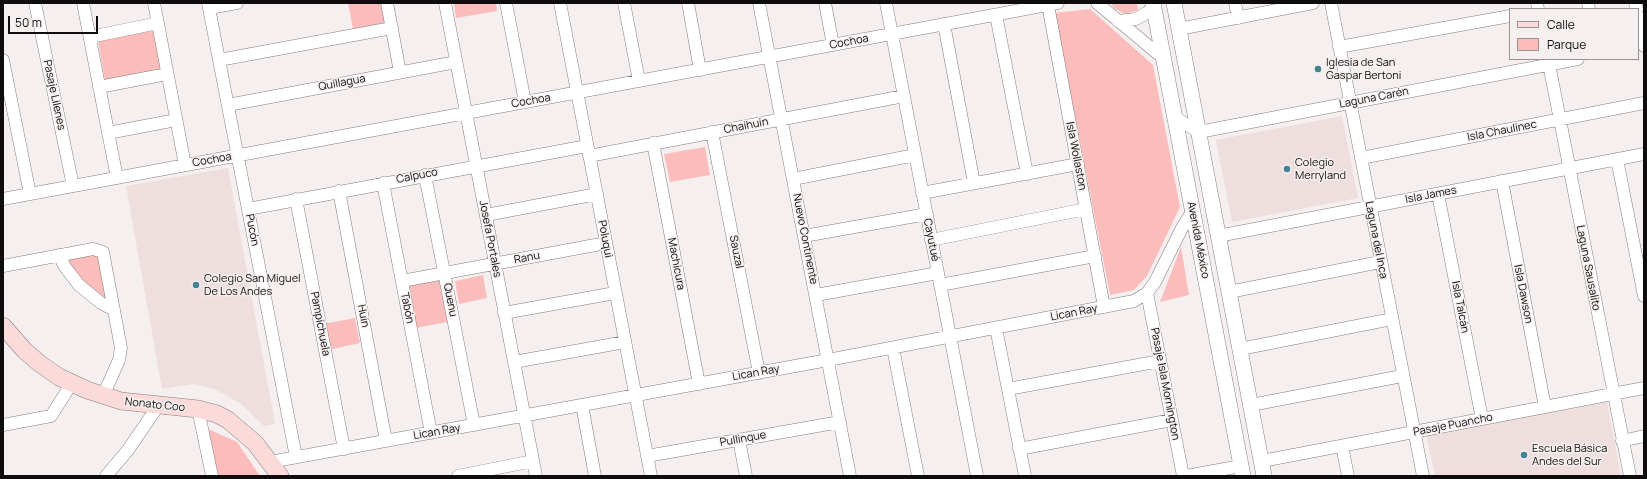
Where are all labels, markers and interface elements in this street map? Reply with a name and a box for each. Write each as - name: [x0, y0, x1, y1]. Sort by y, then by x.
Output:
- scale bar: [10, 8, 100, 34]
- legend: [1509, 8, 1639, 60]
- text: 50 m: [15, 14, 42, 31]
- text: Calle: [1547, 16, 1575, 33]
- street label: Cochoa: [828, 32, 870, 52]
- text: Parque: [1547, 36, 1586, 53]
- place label: Iglesia de San Gaspar Bertoni: [1326, 56, 1401, 82]
- street label: Pasaje Lilenes: [40, 59, 68, 131]
- marker: Iglesia de San Gaspar Bertoni: [1313, 64, 1323, 74]
- street label: Quillagua: [317, 72, 367, 94]
- street label: Laguna Carén: [1338, 85, 1410, 111]
- street label: Cochoa: [510, 91, 552, 111]
- street label: Chaihuín: [723, 115, 769, 137]
- street label: Isla Chaulinec: [1466, 118, 1538, 144]
- street label: Isla Wollaston: [1063, 121, 1089, 191]
- street label: Cochoa: [191, 150, 233, 170]
- place label: Colegio Merryland: [1295, 156, 1346, 182]
- marker: Colegio Merryland: [1282, 164, 1292, 174]
- street label: Calpuco: [395, 166, 439, 186]
- street label: Isla James: [1404, 184, 1458, 206]
- street label: Nuevo Continente: [790, 193, 820, 285]
- street label: Josefa Portales: [476, 199, 504, 279]
- street label: Avenida México: [1184, 200, 1212, 280]
- street label: Laguna del Inca: [1362, 200, 1390, 280]
- street label: Pucón: [242, 213, 262, 247]
- street label: Cayutué: [920, 217, 942, 263]
- street label: Poluqui: [595, 219, 615, 259]
- street label: Laguna Sausalito: [1573, 224, 1603, 312]
- street label: Sauzal: [726, 234, 746, 270]
- street label: Machicura: [664, 237, 688, 291]
- street label: Ranu: [513, 249, 541, 267]
- street label: Isla Dawson: [1511, 264, 1535, 324]
- place label: Colegio San Miguel De Los Andes: [204, 272, 301, 298]
- marker: Colegio San Miguel De Los Andes: [191, 280, 201, 290]
- street label: Isla Talcán: [1449, 280, 1471, 334]
- street label: Quenu: [440, 282, 460, 318]
- street label: Pampichuela: [307, 291, 333, 357]
- street label: Tabón: [398, 291, 416, 325]
- street label: Lican Ray: [1049, 302, 1099, 324]
- street label: Huin: [354, 303, 372, 329]
- street label: Pasaje Isla Mornington: [1148, 327, 1182, 441]
- street label: Lican Ray: [731, 362, 781, 384]
- street label: Nonato Coo: [124, 395, 186, 415]
- street label: Pasaje Puancho: [1412, 411, 1494, 439]
- street label: Lican Ray: [412, 421, 462, 443]
- street label: Pullinque: [719, 428, 767, 450]
- place label: Escuela Básica Andes del Sur: [1532, 442, 1607, 468]
- marker: Escuela Básica Andes del Sur: [1519, 450, 1529, 460]

